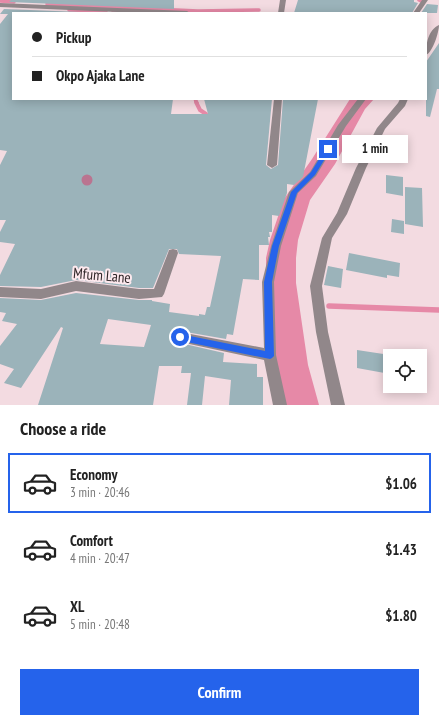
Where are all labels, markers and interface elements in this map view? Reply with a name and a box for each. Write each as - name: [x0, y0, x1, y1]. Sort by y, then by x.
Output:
- text: Pickup: [56, 28, 91, 47]
- text: Okpo Ajaka Lane: [56, 66, 145, 85]
- callout: 1 min: [342, 135, 408, 163]
- route end: [319, 140, 337, 158]
- text: 1 min: [362, 140, 388, 157]
- street label: Mfum Lane: [72, 263, 132, 287]
- route start: [171, 328, 189, 346]
- map controls: [383, 349, 427, 393]
- button: locate: [383, 349, 427, 393]
- text: Choose a ride: [20, 417, 106, 440]
- icon: car: [22, 465, 58, 501]
- text: Economy: [70, 465, 118, 484]
- text: $1.06: [385, 474, 417, 493]
- text: 3 min · 20:46: [70, 484, 130, 501]
- icon: car: [22, 531, 58, 567]
- text: Comfort: [70, 531, 113, 550]
- text: $1.43: [385, 540, 417, 559]
- text: 4 min · 20:47: [70, 550, 130, 567]
- icon: car: [22, 597, 58, 633]
- text: XL: [70, 597, 84, 616]
- text: $1.80: [385, 606, 417, 625]
- text: 5 min · 20:48: [70, 616, 130, 633]
- button: Confirm: [20, 669, 419, 715]

